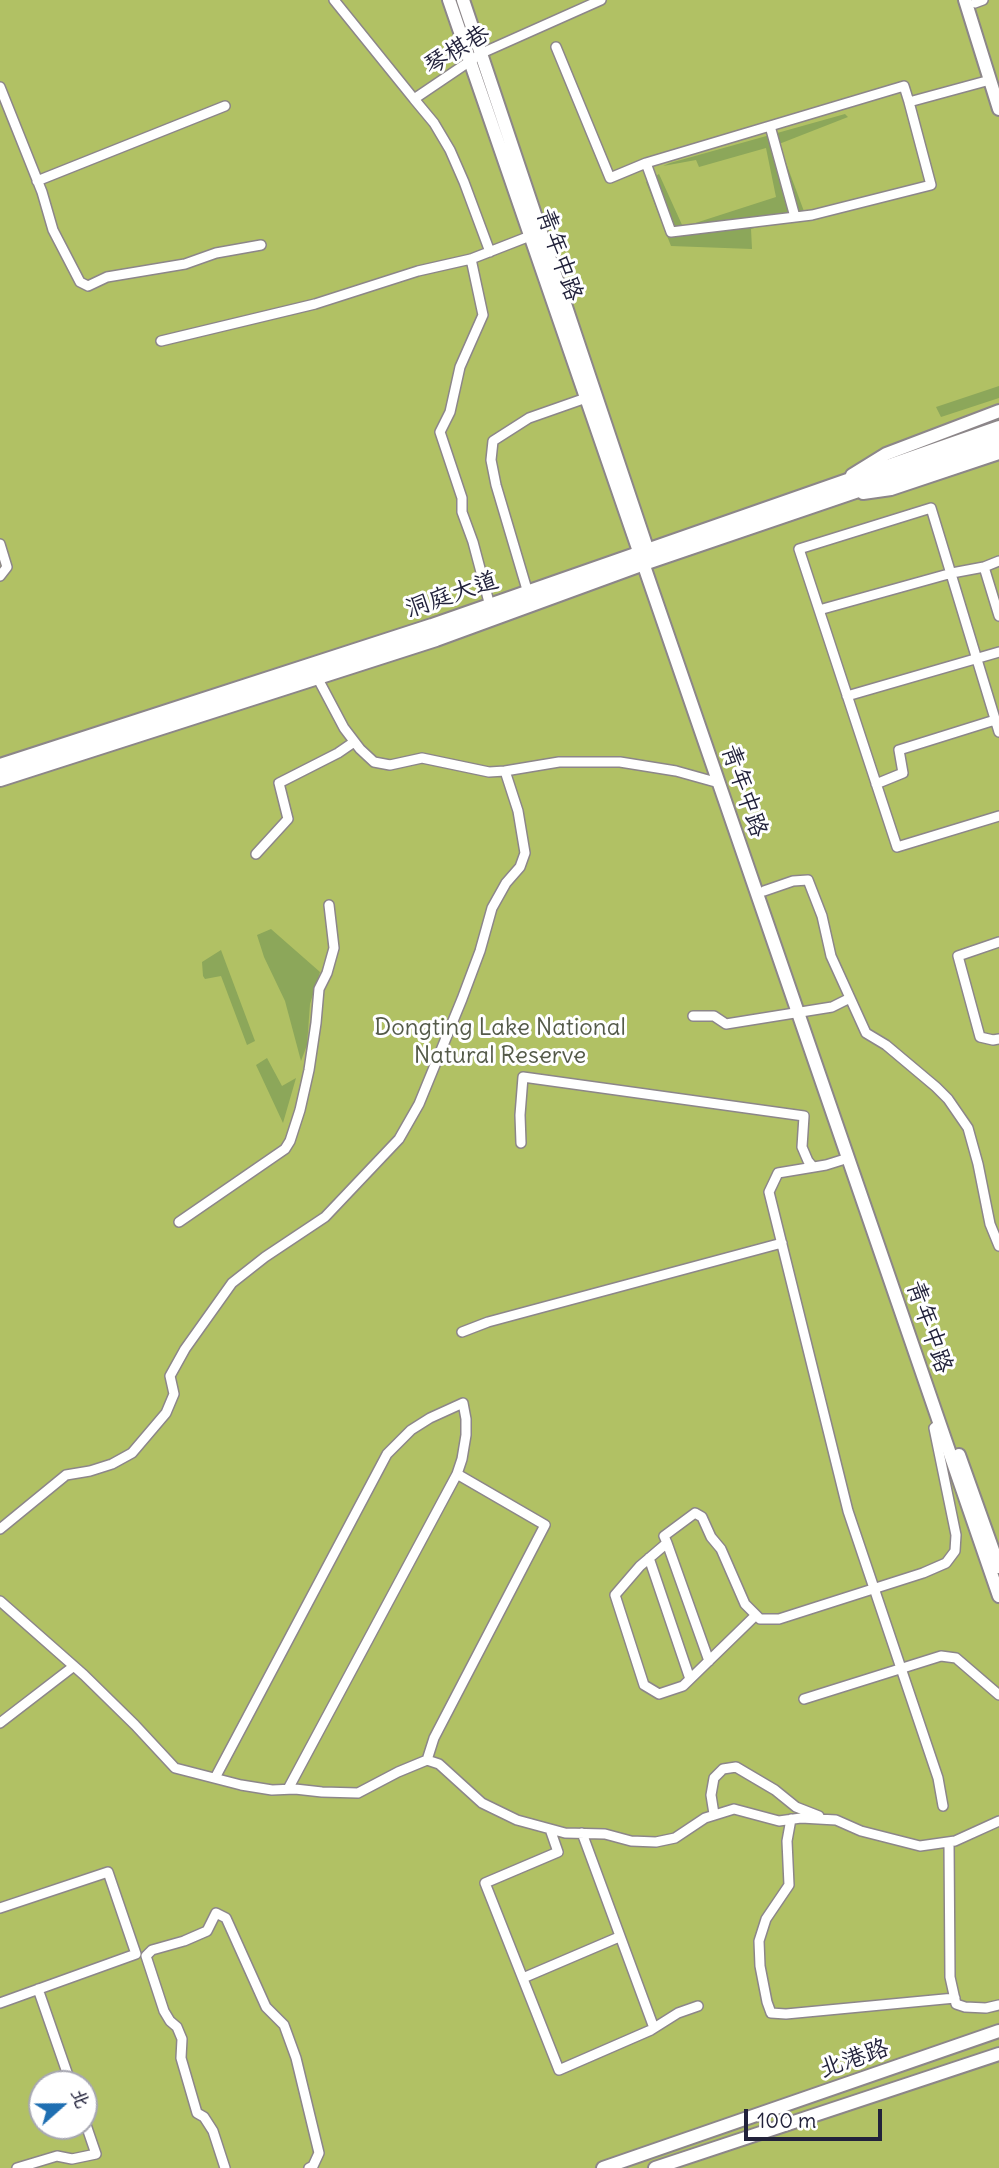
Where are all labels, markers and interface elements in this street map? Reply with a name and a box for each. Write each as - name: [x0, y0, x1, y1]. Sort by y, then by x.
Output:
- street label: 琴棋巷: [419, 19, 495, 81]
- street label: 青年中路: [530, 205, 588, 305]
- street label: 洞庭大道: [402, 566, 502, 624]
- street label: 青年中路: [715, 741, 773, 841]
- park label: Dongting Lake National Natural Reserve: [374, 1014, 626, 1070]
- street label: 青年中路: [900, 1277, 958, 1377]
- street label: 北港路: [815, 2034, 893, 2084]
- north arrow: [28, 2070, 98, 2140]
- text: 北: [66, 2085, 95, 2111]
- scale bar: [747, 2094, 885, 2138]
- text: 100 m: [757, 2107, 816, 2134]

